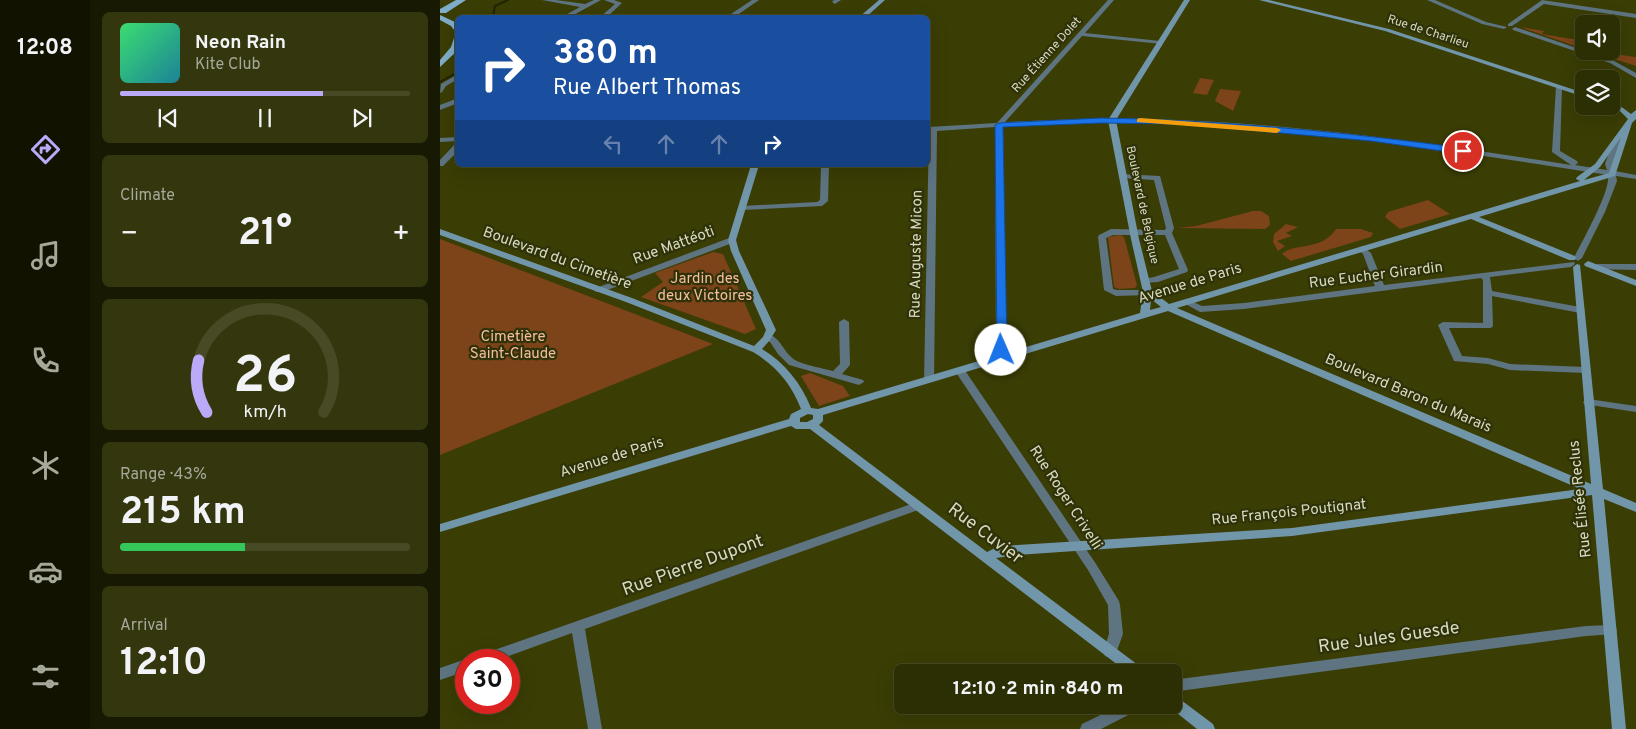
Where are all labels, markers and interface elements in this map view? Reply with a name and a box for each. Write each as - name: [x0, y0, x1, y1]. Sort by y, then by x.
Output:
- street label: Rue de Charlieu: [1385, 11, 1471, 53]
- street label: Rue Étienne Dolet: [1009, 14, 1085, 96]
- map controls: [1575, 15, 1620, 115]
- button: sound: [1575, 15, 1620, 60]
- text: Neon Rain: [195, 31, 286, 55]
- text: 380 m: [553, 32, 658, 76]
- text: 12:08: [17, 35, 73, 62]
- icon: right: [470, 35, 535, 100]
- text: Kite Club: [195, 55, 260, 75]
- button: layers: [1575, 70, 1620, 115]
- text: Rue Albert Thomas: [553, 75, 741, 102]
- icon: previous: [154, 104, 182, 132]
- icon: pause: [251, 104, 279, 132]
- icon: next: [348, 104, 376, 132]
- icon: left: [599, 130, 627, 158]
- icon: ahead: [652, 130, 680, 158]
- icon: ahead: [705, 130, 733, 158]
- icon: right: [758, 130, 786, 158]
- pin: [1442, 130, 1484, 172]
- icon: directions: [28, 132, 63, 167]
- icon: arrive: [1449, 137, 1477, 165]
- street label: Boulevard de Belgique: [1122, 144, 1162, 266]
- text: Climate: [120, 186, 175, 206]
- street label: Rue Auguste Micon: [906, 189, 928, 319]
- text: 21°: [238, 210, 292, 259]
- text: −: [120, 217, 138, 253]
- text: +: [392, 217, 410, 253]
- street label: Rue Mattéoti: [631, 222, 717, 270]
- street label: Boulevard du Cimetière: [480, 223, 634, 295]
- icon: music: [28, 238, 63, 273]
- street label: Rue Eucher Girardin: [1308, 258, 1444, 294]
- street label: Avenue de Paris: [1136, 259, 1244, 309]
- park label: Jardin des deux Victoires: [658, 270, 752, 306]
- position arrow: [974, 323, 1026, 375]
- park label: Cimetière Saint-Claude: [470, 328, 556, 364]
- icon: phone: [28, 343, 63, 378]
- text: 26: [233, 345, 297, 411]
- street label: Boulevard Baron du Marais: [1322, 350, 1494, 438]
- text: km/h: [243, 401, 287, 424]
- street label: Avenue de Paris: [558, 433, 666, 483]
- street label: Rue Élisée Reclus: [1564, 439, 1597, 559]
- street label: Rue Roger Crivelli: [1024, 442, 1106, 554]
- icon: climate: [28, 448, 63, 483]
- text: Range · 43%: [120, 465, 207, 485]
- text: 215 km: [120, 489, 246, 538]
- street label: Rue François Poutignat: [1211, 495, 1367, 531]
- street label: Rue Cuvier: [943, 498, 1027, 570]
- street label: Rue Pierre Dupont: [619, 530, 767, 602]
- icon: car: [28, 554, 63, 589]
- text: Arrival: [120, 616, 168, 636]
- street label: Rue Jules Guesde: [1317, 617, 1461, 659]
- text: 12:10: [120, 640, 208, 689]
- speed limit sign: 30: [455, 649, 520, 714]
- icon: filters: [28, 659, 63, 694]
- text: 12:10 · 2 min · 840 m: [953, 677, 1123, 701]

